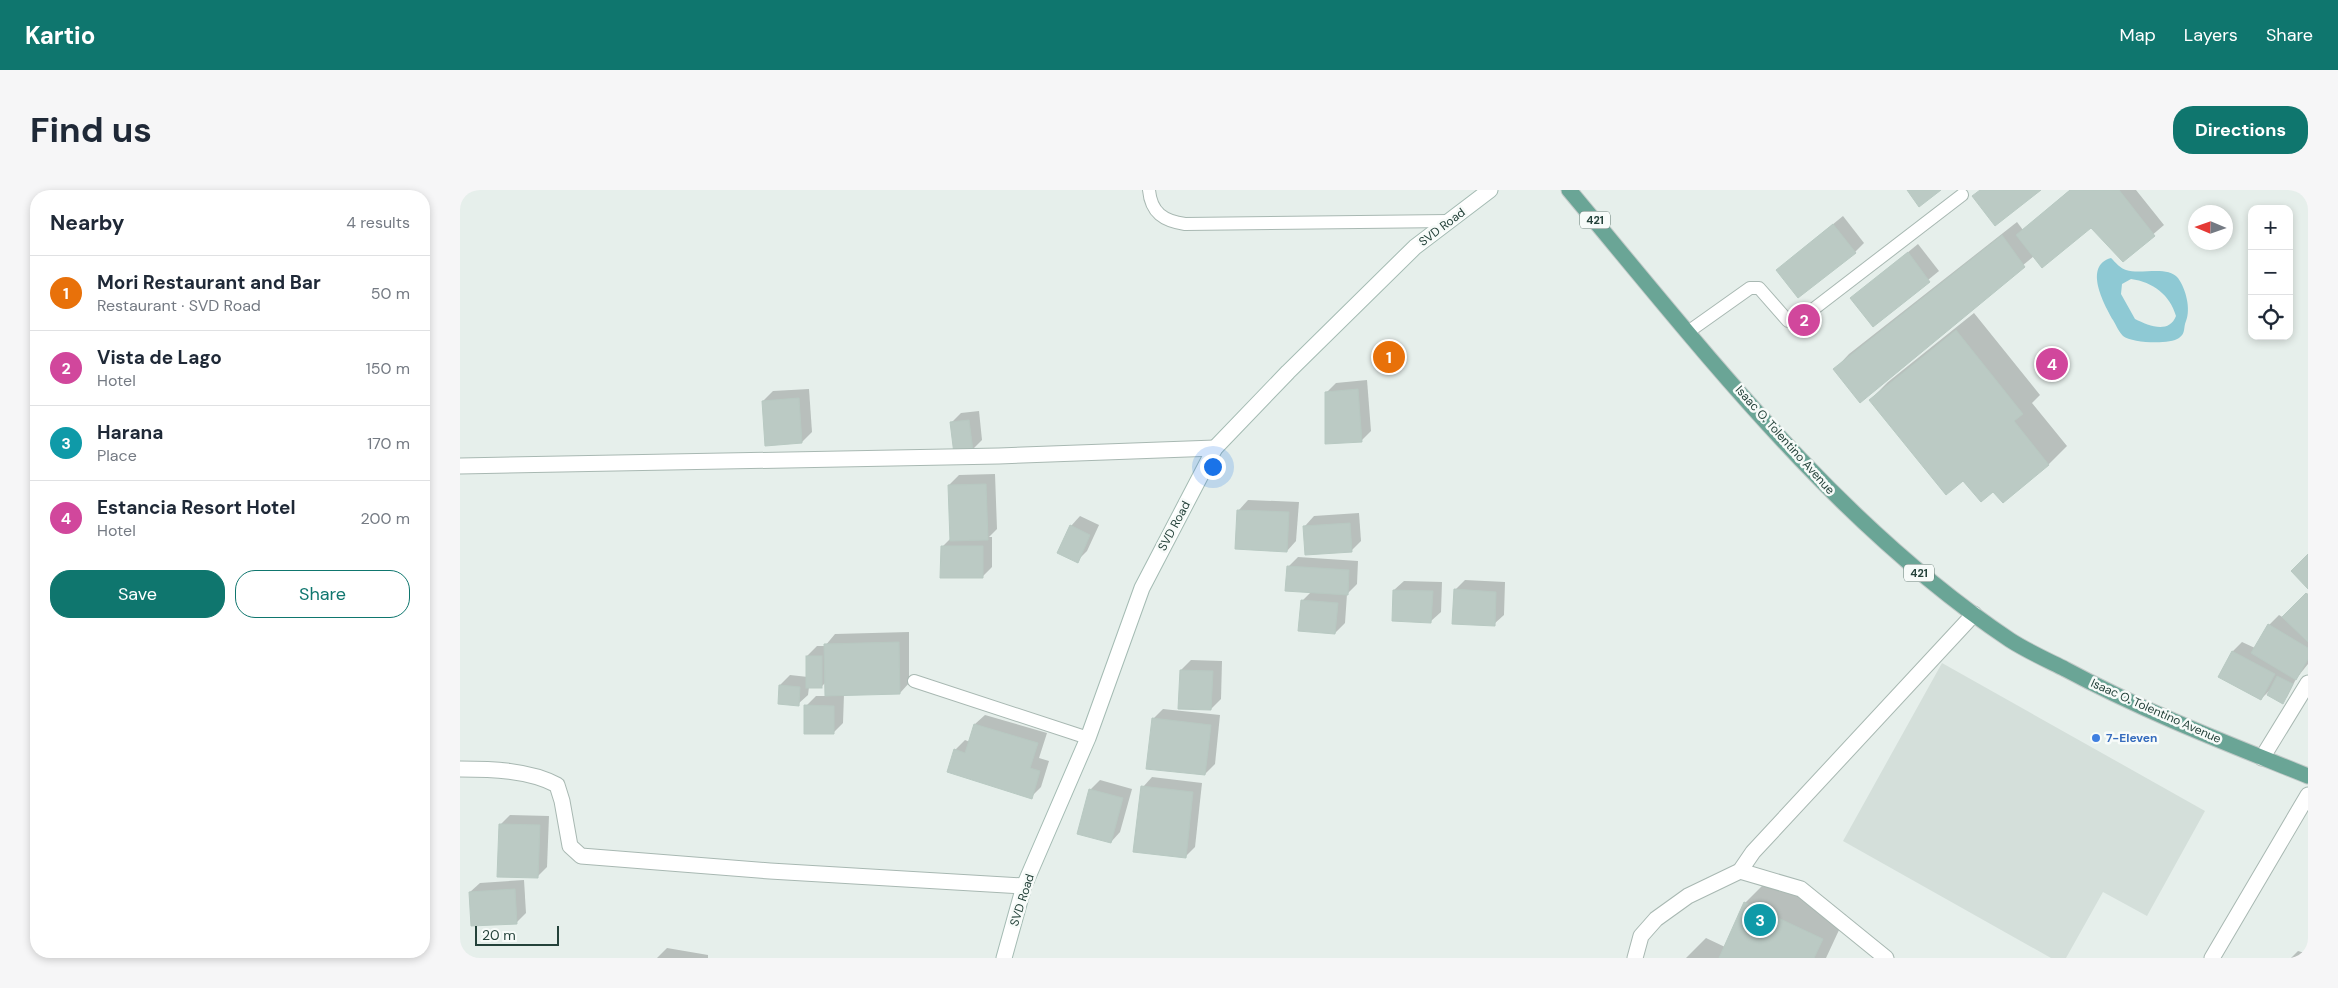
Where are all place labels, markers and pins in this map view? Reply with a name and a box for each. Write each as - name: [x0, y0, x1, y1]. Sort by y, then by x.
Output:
- pin: 2: [1788, 301, 1820, 339]
- pin: 1: [1373, 338, 1405, 376]
- pin: 4: [2036, 345, 2068, 383]
- place label: 7-Eleven: [2106, 730, 2158, 746]
- marker: 7-Eleven: [2090, 732, 2102, 744]
- pin: 3: [1744, 901, 1776, 939]

